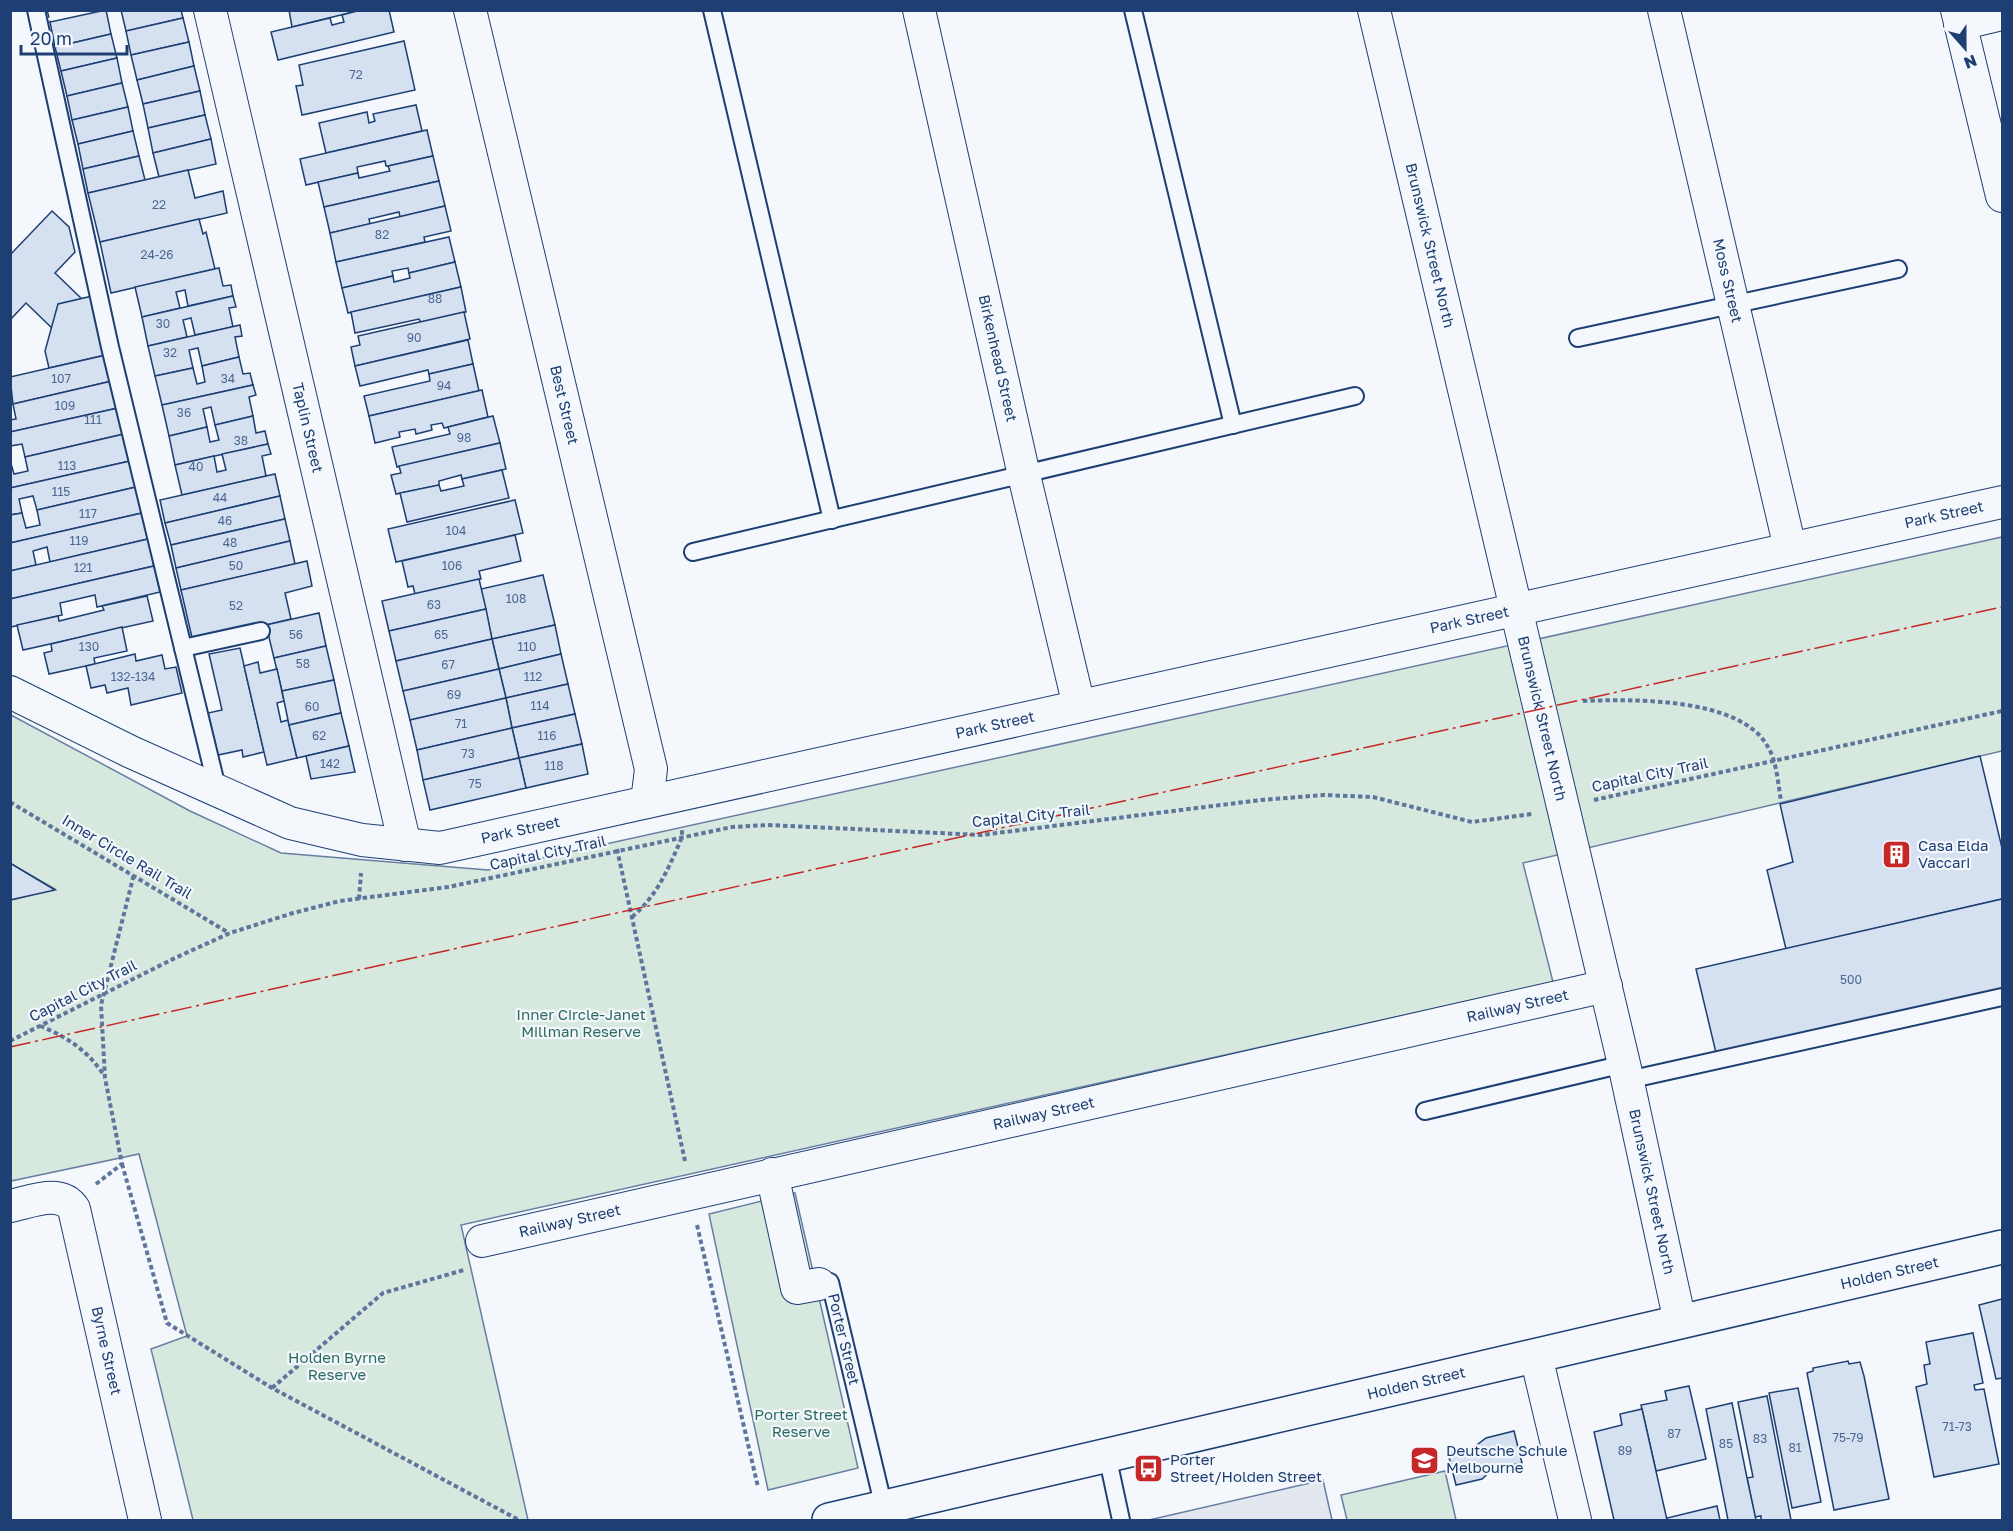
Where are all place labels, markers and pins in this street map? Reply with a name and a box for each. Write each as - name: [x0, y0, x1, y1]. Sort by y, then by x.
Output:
- place label: Casa Elda Vaccari: [1918, 836, 1988, 871]
- building icon: Casa Elda Vaccari: [1881, 839, 1913, 871]
- place label: Deutsche Schule Melbourne: [1446, 1441, 1568, 1476]
- school or university icon: Deutsche Schule Melbourne: [1409, 1444, 1441, 1476]
- place label: Porter Street/Holden Street: [1170, 1450, 1322, 1485]
- bus stop icon: Porter Street/Holden Street: [1133, 1453, 1165, 1485]

